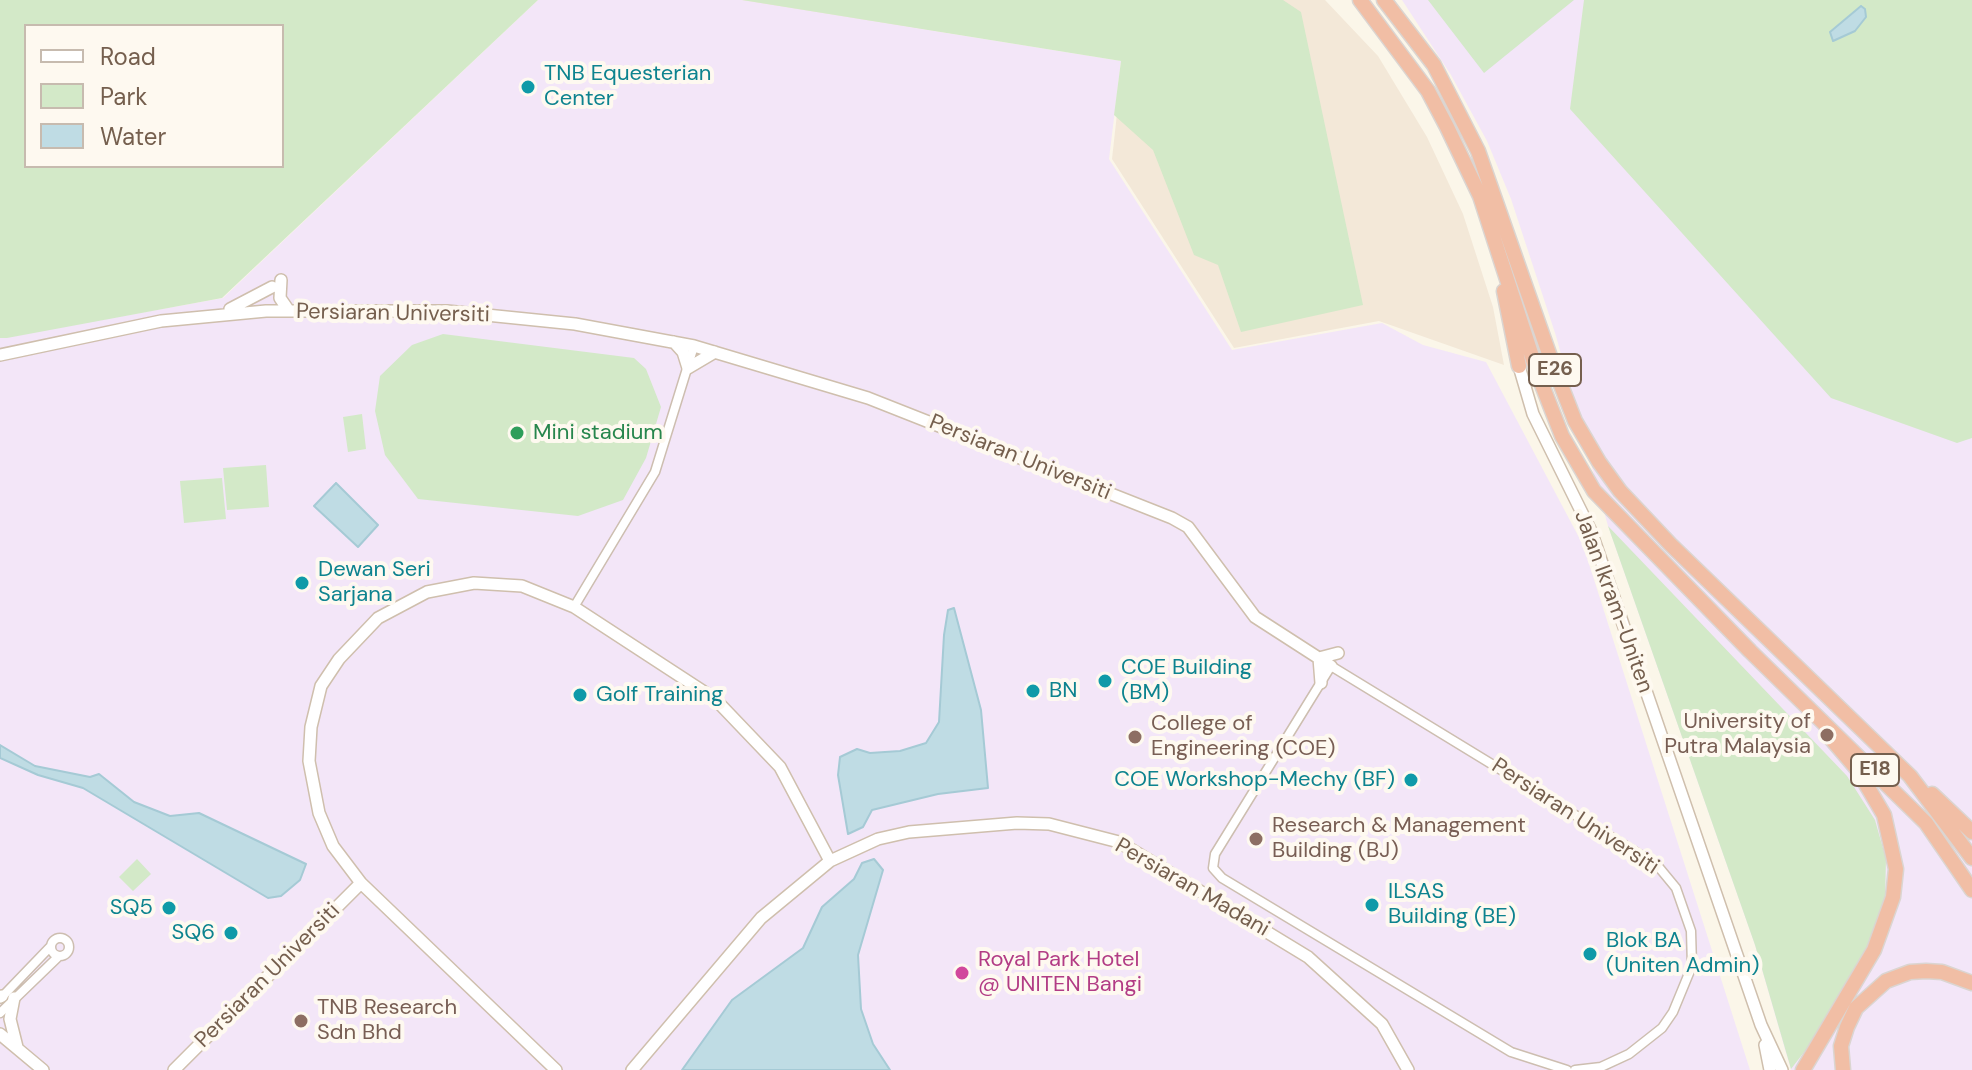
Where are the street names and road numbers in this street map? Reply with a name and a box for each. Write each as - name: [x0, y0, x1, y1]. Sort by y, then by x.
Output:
- street label: Persiaran Universiti: [296, 299, 490, 329]
- road number: E26: [1529, 354, 1581, 386]
- street label: Persiaran Universiti: [925, 409, 1115, 507]
- street label: Jalan Ikram-Uniten: [1568, 507, 1658, 697]
- street label: Persiaran Universiti: [1487, 753, 1663, 881]
- road number: E18: [1851, 754, 1899, 786]
- street label: Persiaran Madani: [1110, 833, 1274, 943]
- street label: Persiaran Universiti: [190, 898, 346, 1054]

